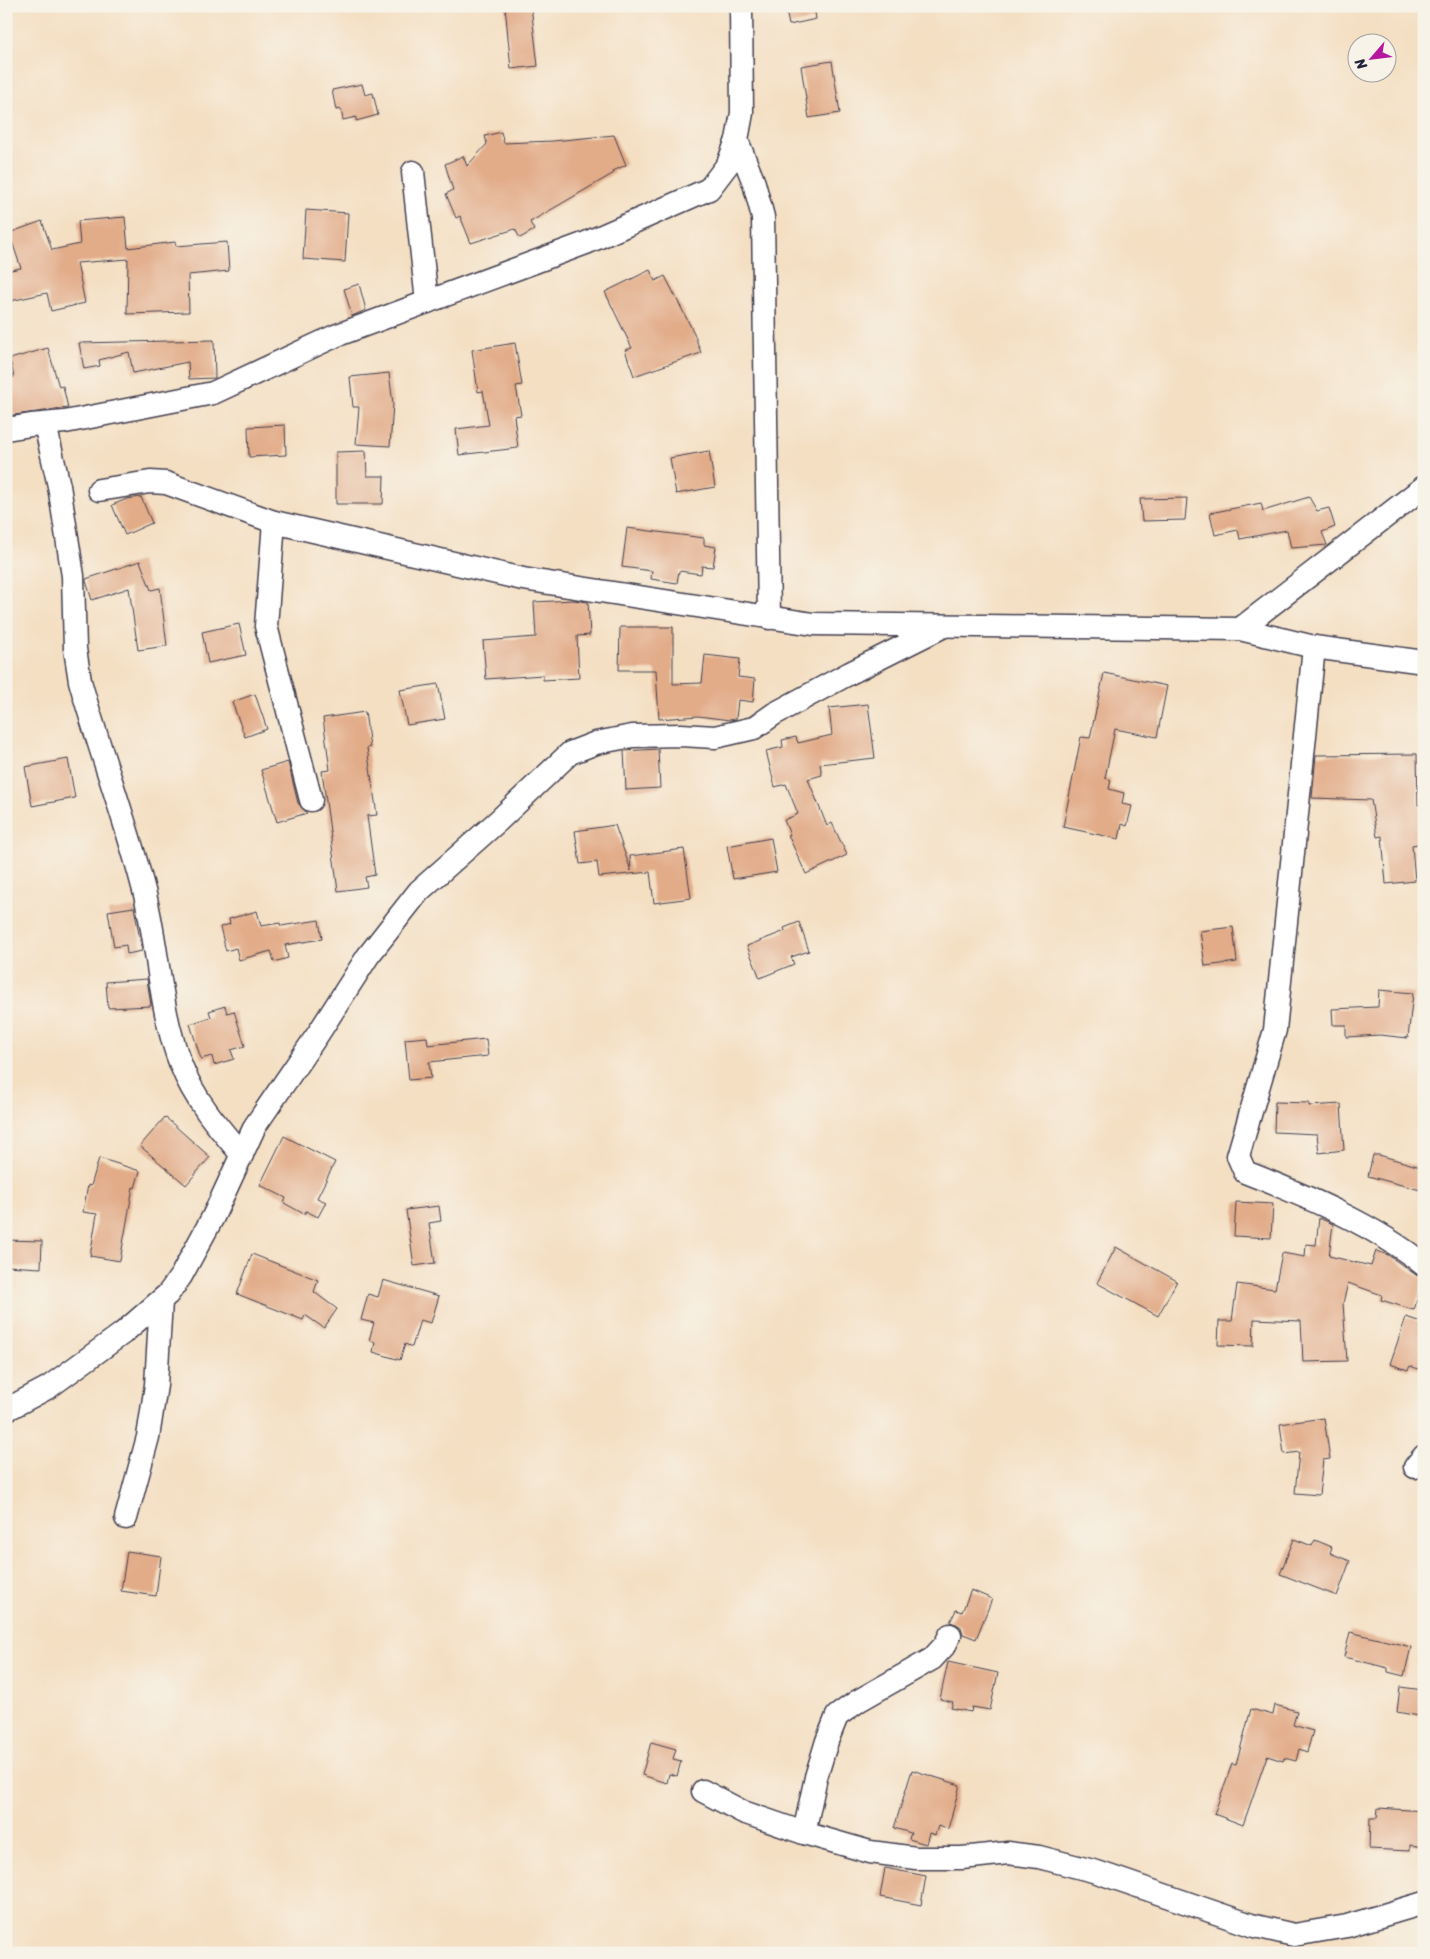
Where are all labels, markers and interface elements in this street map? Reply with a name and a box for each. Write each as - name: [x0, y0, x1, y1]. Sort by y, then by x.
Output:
- north arrow: [1348, 32, 1398, 82]
- text: N: [1348, 53, 1375, 75]

